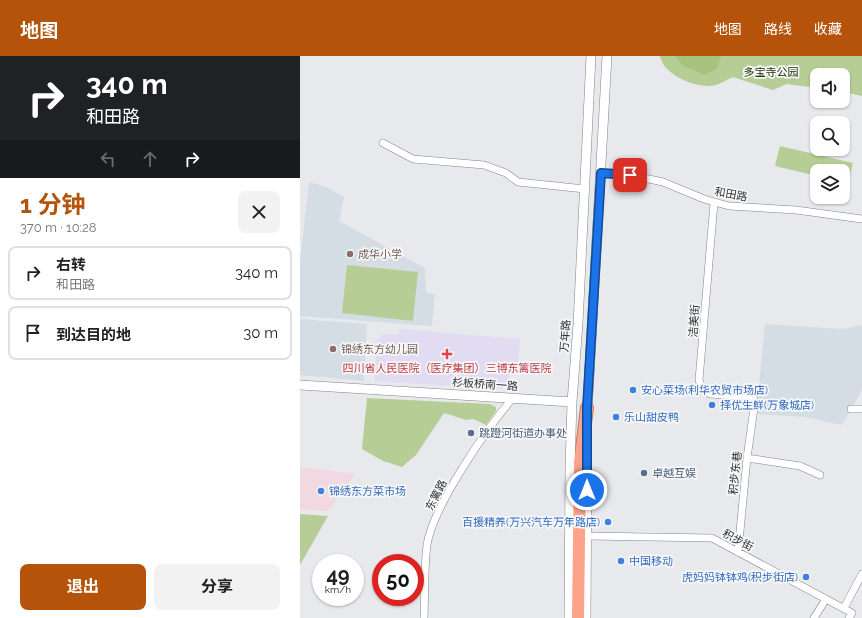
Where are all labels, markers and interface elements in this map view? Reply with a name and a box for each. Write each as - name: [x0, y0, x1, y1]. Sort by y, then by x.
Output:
- text: 地图: [20, 19, 58, 41]
- text: 地图: [714, 21, 742, 37]
- text: 路线: [764, 21, 792, 37]
- text: 收藏: [814, 21, 842, 37]
- park label: 多宝寺公园: [744, 66, 799, 79]
- text: 340 m: [86, 68, 168, 101]
- map controls: [810, 68, 850, 204]
- button: sound: [810, 68, 850, 108]
- icon: right: [20, 72, 72, 124]
- text: 和田路: [86, 106, 140, 127]
- button: search: [810, 116, 850, 156]
- icon: left: [97, 148, 119, 170]
- icon: ahead: [139, 148, 161, 170]
- icon: right: [181, 148, 203, 170]
- pin: [613, 158, 647, 192]
- icon: arrive: [619, 164, 641, 186]
- button: layers: [810, 164, 850, 204]
- street label: 和田路: [714, 185, 748, 204]
- text: 1 分钟: [20, 190, 86, 219]
- button: close: [238, 191, 280, 233]
- text: 370 m · 10:28: [20, 220, 97, 235]
- place label: 成华小学: [358, 248, 402, 261]
- marker: 成华小学: [345, 249, 355, 259]
- text: 右转: [56, 256, 86, 274]
- icon: right: [22, 262, 44, 284]
- text: 340 m: [235, 264, 278, 282]
- text: 和田路: [56, 277, 95, 292]
- street label: 洁美街: [687, 304, 702, 338]
- street label: 万年路: [558, 319, 573, 353]
- icon: arrive: [22, 322, 44, 344]
- text: 30 m: [243, 324, 278, 342]
- text: 到达目的地: [56, 326, 131, 344]
- place label: 锦绣东方幼儿园: [341, 343, 418, 356]
- marker: 锦绣东方幼儿园: [328, 344, 338, 354]
- marker: 四川省人民医院（医疗集团）三博东篱医院: [441, 348, 453, 360]
- place label: 四川省人民医院（医疗集团）三博东篱医院: [343, 362, 552, 375]
- street label: 杉板桥南一路: [452, 376, 518, 393]
- place label: 安心菜场(利华农贸市场店): [641, 384, 768, 397]
- marker: 安心菜场(利华农贸市场店): [628, 385, 638, 395]
- place label: 择优生鲜(万象城店): [720, 399, 814, 412]
- marker: 择优生鲜(万象城店): [707, 400, 717, 410]
- place label: 乐山甜皮鸭: [624, 411, 679, 424]
- marker: 乐山甜皮鸭: [611, 412, 621, 422]
- place label: 跳蹬河街道办事处: [479, 427, 567, 440]
- marker: 跳蹬河街道办事处: [466, 428, 476, 438]
- street label: 积步东巷: [727, 450, 744, 496]
- place label: 卓越互娱: [652, 467, 696, 480]
- marker: 卓越互娱: [639, 468, 649, 478]
- position arrow: [566, 469, 608, 511]
- street label: 东篱路: [423, 478, 450, 513]
- place label: 锦绣东方菜市场: [329, 485, 406, 498]
- marker: 锦绣东方菜市场: [316, 486, 326, 496]
- place label: 百援精养(万兴汽车万年路店): [462, 516, 600, 529]
- marker: 百援精养(万兴汽车万年路店): [603, 517, 613, 527]
- street label: 积步街: [720, 527, 755, 554]
- speed limit sign: 50: [372, 554, 424, 606]
- place label: 中国移动: [629, 555, 673, 568]
- marker: 中国移动: [616, 556, 626, 566]
- text: 49: [326, 563, 350, 587]
- button: 退出: [20, 564, 146, 610]
- button: 分享: [154, 564, 280, 610]
- place label: 虎妈妈钵钵鸡(积步街店): [682, 571, 798, 584]
- marker: 虎妈妈钵钵鸡(积步街店): [801, 572, 811, 582]
- text: km/h: [325, 584, 351, 595]

